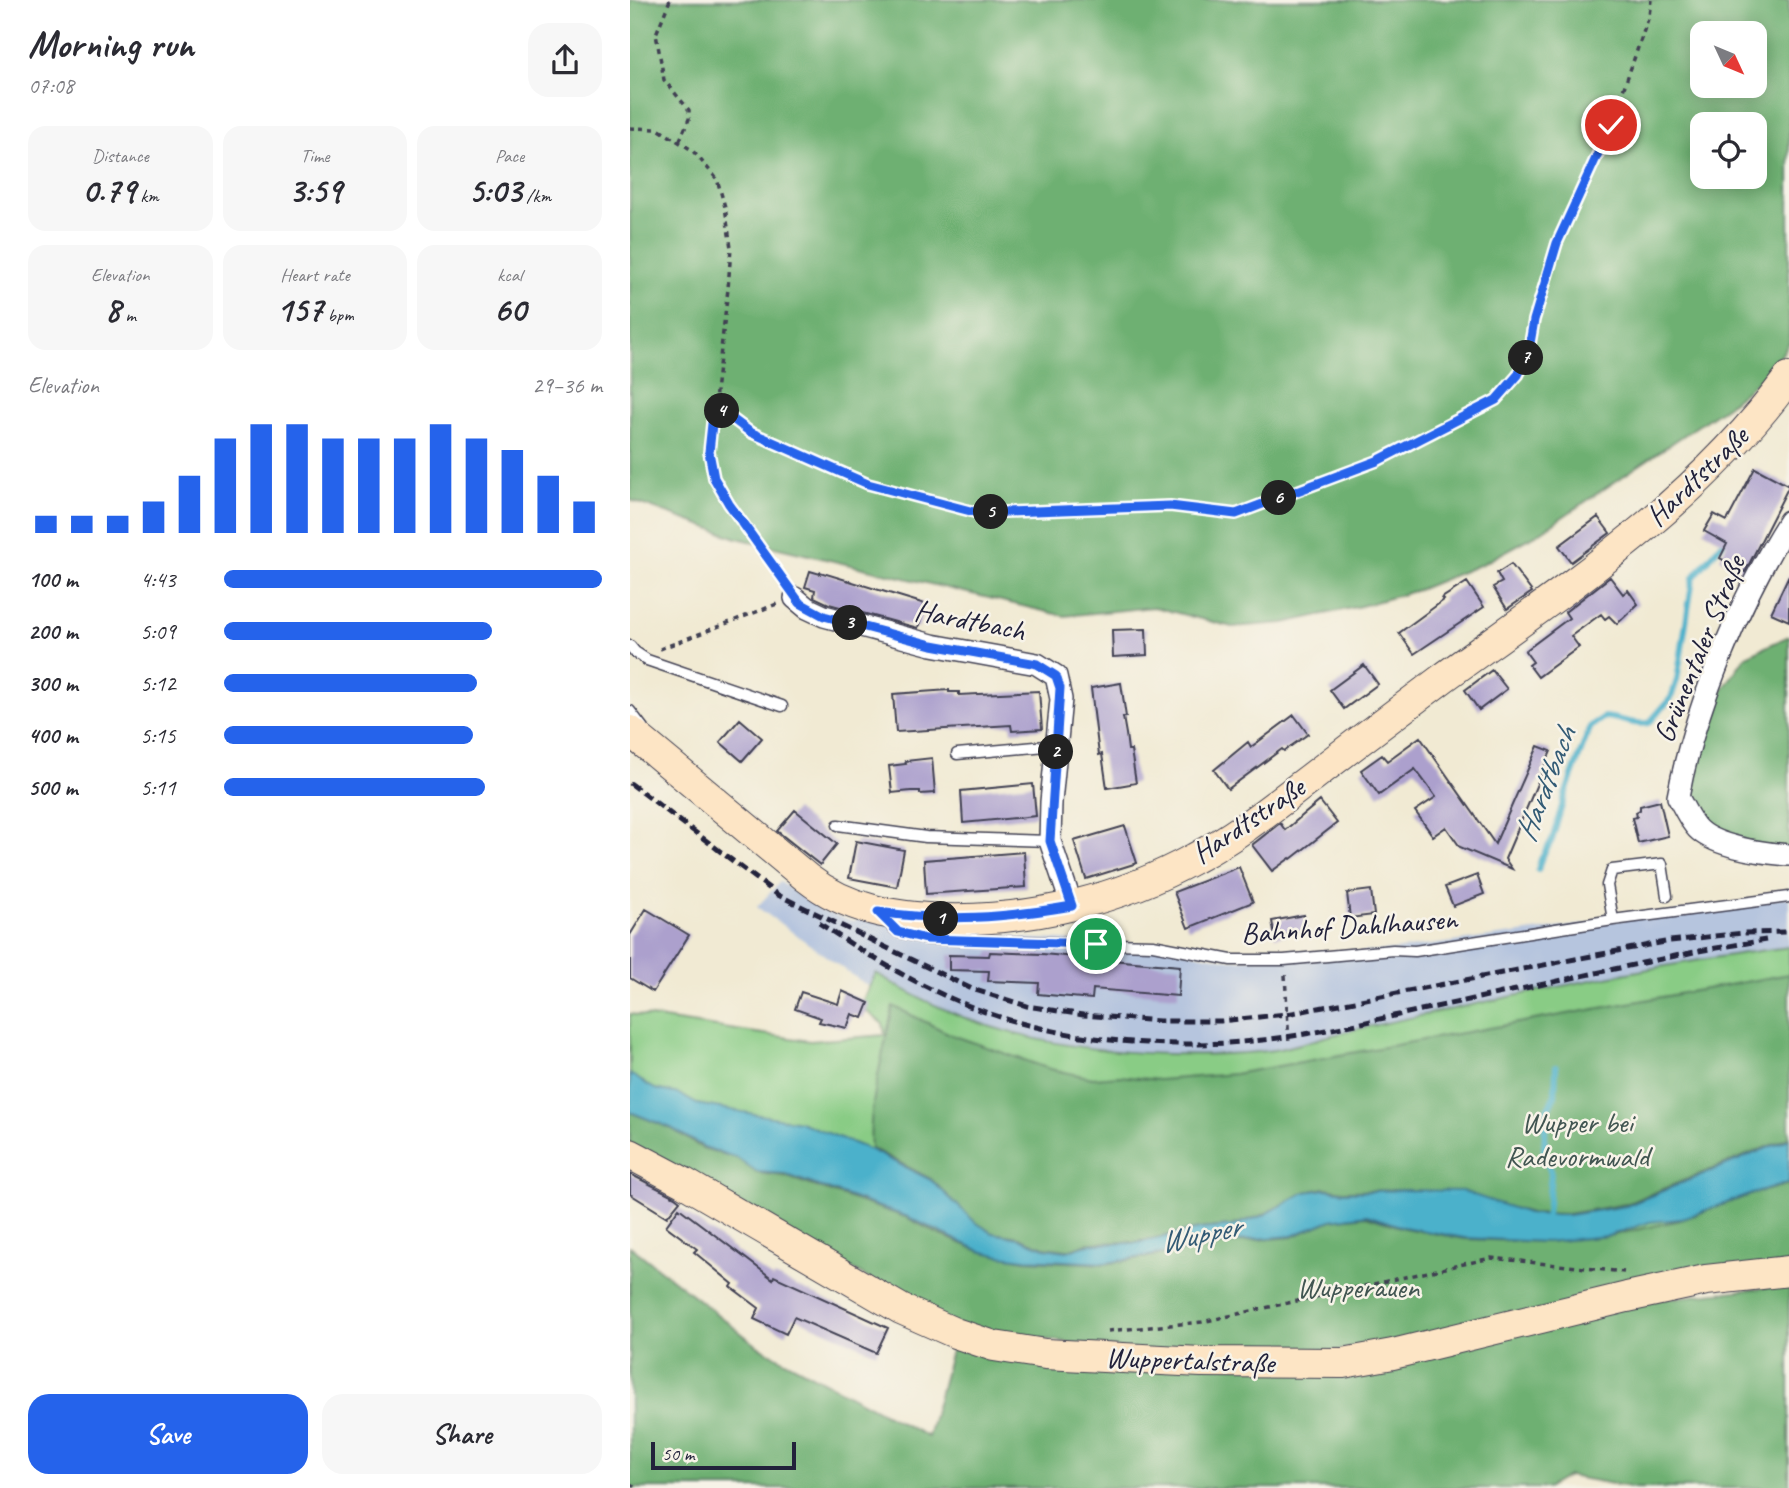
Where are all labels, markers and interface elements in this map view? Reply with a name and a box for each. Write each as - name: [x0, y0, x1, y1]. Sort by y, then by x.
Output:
- text: Morning run: [28, 21, 194, 68]
- north arrow: [1690, 21, 1768, 98]
- map controls: [1690, 21, 1767, 189]
- button: share: [528, 23, 602, 97]
- text: 07:08: [28, 71, 74, 100]
- pin: [1581, 95, 1641, 155]
- icon: check: [1592, 106, 1630, 144]
- button: locate: [1690, 112, 1767, 189]
- text: Distance: [92, 144, 149, 168]
- text: Time: [300, 144, 330, 168]
- text: Pace: [495, 144, 524, 168]
- text: 0.79: [82, 168, 136, 213]
- text: 3:59: [288, 168, 342, 213]
- text: 5:03: [468, 168, 522, 213]
- text: km: [136, 184, 159, 208]
- text: /km: [522, 184, 551, 208]
- text: Elevation: [91, 263, 150, 287]
- text: Heart rate: [280, 263, 350, 287]
- text: kcal: [497, 263, 522, 287]
- text: 8: [105, 287, 121, 332]
- text: 157: [276, 287, 323, 332]
- text: 60: [494, 287, 526, 332]
- text: m: [121, 303, 136, 327]
- text: bpm: [323, 303, 354, 327]
- pin: 7: [1508, 340, 1544, 376]
- text: 7: [1521, 345, 1530, 369]
- text: Elevation: [28, 371, 99, 400]
- text: 29–36 m: [532, 371, 602, 400]
- pin: 4: [704, 394, 740, 428]
- text: 4: [717, 398, 726, 422]
- street label: Hardtstraße: [1638, 416, 1758, 534]
- pin: 6: [1262, 480, 1296, 516]
- text: 6: [1274, 485, 1283, 509]
- pin: 5: [974, 494, 1008, 530]
- text: 5: [986, 499, 995, 523]
- street label: Grünentaler Straße: [1644, 548, 1755, 748]
- text: 100 m: [28, 565, 78, 594]
- text: 4:43: [140, 565, 176, 594]
- street label: Hardtbach: [912, 591, 1029, 649]
- pin: 3: [832, 606, 868, 640]
- text: 3: [845, 610, 854, 634]
- text: 200 m: [28, 617, 78, 646]
- text: 5:09: [140, 617, 176, 646]
- text: 300 m: [28, 669, 78, 698]
- text: 5:12: [140, 669, 176, 698]
- water label: Hardtbach: [1505, 719, 1586, 847]
- text: 400 m: [28, 721, 78, 750]
- text: 5:15: [140, 721, 176, 750]
- pin: 2: [1038, 734, 1074, 770]
- text: 2: [1051, 739, 1060, 763]
- street label: Hardtstraße: [1184, 767, 1314, 872]
- text: 500 m: [28, 773, 77, 802]
- text: 5:11: [140, 773, 176, 802]
- street label: Bahnhof Dahlhausen: [1240, 899, 1460, 952]
- pin: 1: [924, 902, 958, 936]
- text: 1: [936, 906, 945, 930]
- pin: [1066, 914, 1126, 974]
- icon: arrive: [1077, 925, 1115, 963]
- park label: Wupper bei Radevormwald: [1505, 1103, 1653, 1175]
- water label: Wupper: [1156, 1204, 1249, 1262]
- park label: Wupperauen: [1297, 1268, 1421, 1306]
- street label: Wuppertalstraße: [1105, 1338, 1277, 1382]
- button: Save: [28, 1394, 308, 1474]
- button: Share: [322, 1394, 602, 1474]
- scale bar: [651, 1439, 796, 1471]
- text: 50 m: [662, 1442, 694, 1466]

